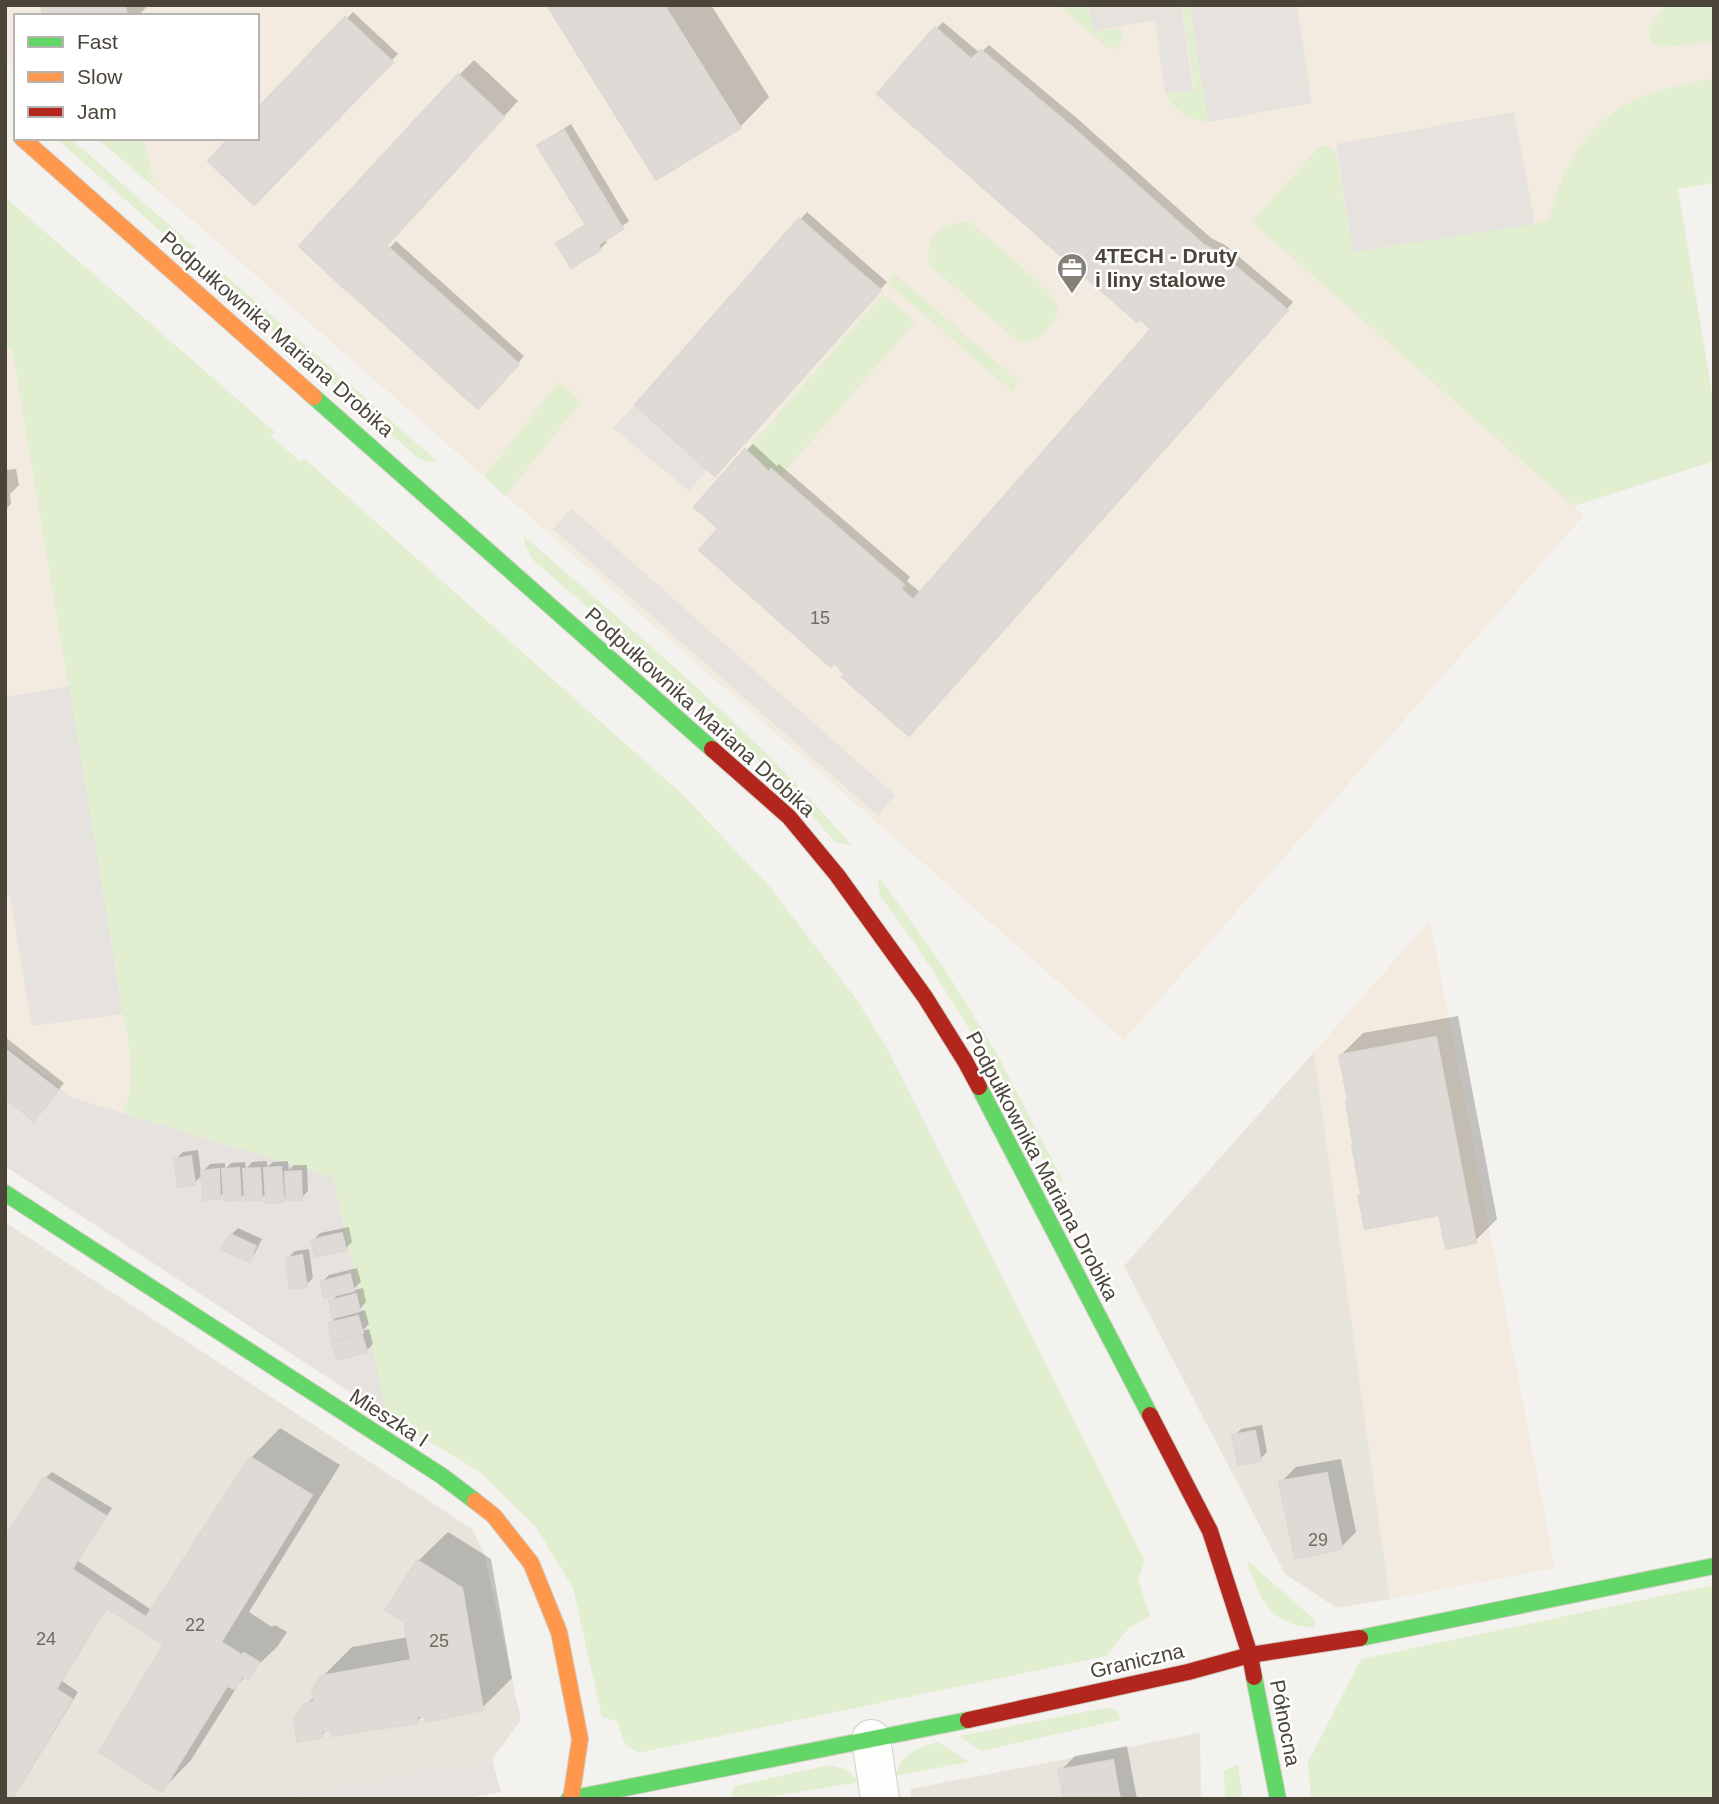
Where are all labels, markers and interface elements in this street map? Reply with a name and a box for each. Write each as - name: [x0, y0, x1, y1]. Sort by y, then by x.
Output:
- legend: [14, 14, 259, 140]
- text: Fast: [77, 30, 118, 53]
- text: Slow: [77, 65, 123, 88]
- text: Jam: [77, 100, 117, 123]
- street label: Podpułkownika Mariana Drobika: [156, 226, 399, 441]
- place label: 4TECH - Druty i liny stalowe: [1095, 244, 1238, 291]
- office icon: 4TECH - Druty i liny stalowe: [1055, 251, 1089, 295]
- street label: Podpułkownika Mariana Drobika: [581, 602, 820, 821]
- house number: 15: [810, 608, 830, 628]
- street label: Podpułkownika Mariana Drobika: [962, 1027, 1123, 1304]
- street label: Mieszka I: [346, 1384, 433, 1451]
- house number: 29: [1308, 1530, 1328, 1550]
- house number: 22: [185, 1615, 205, 1635]
- house number: 24: [36, 1629, 56, 1649]
- house number: 25: [429, 1631, 449, 1651]
- street label: Graniczna: [1088, 1638, 1186, 1682]
- street label: Północna: [1266, 1678, 1305, 1768]

